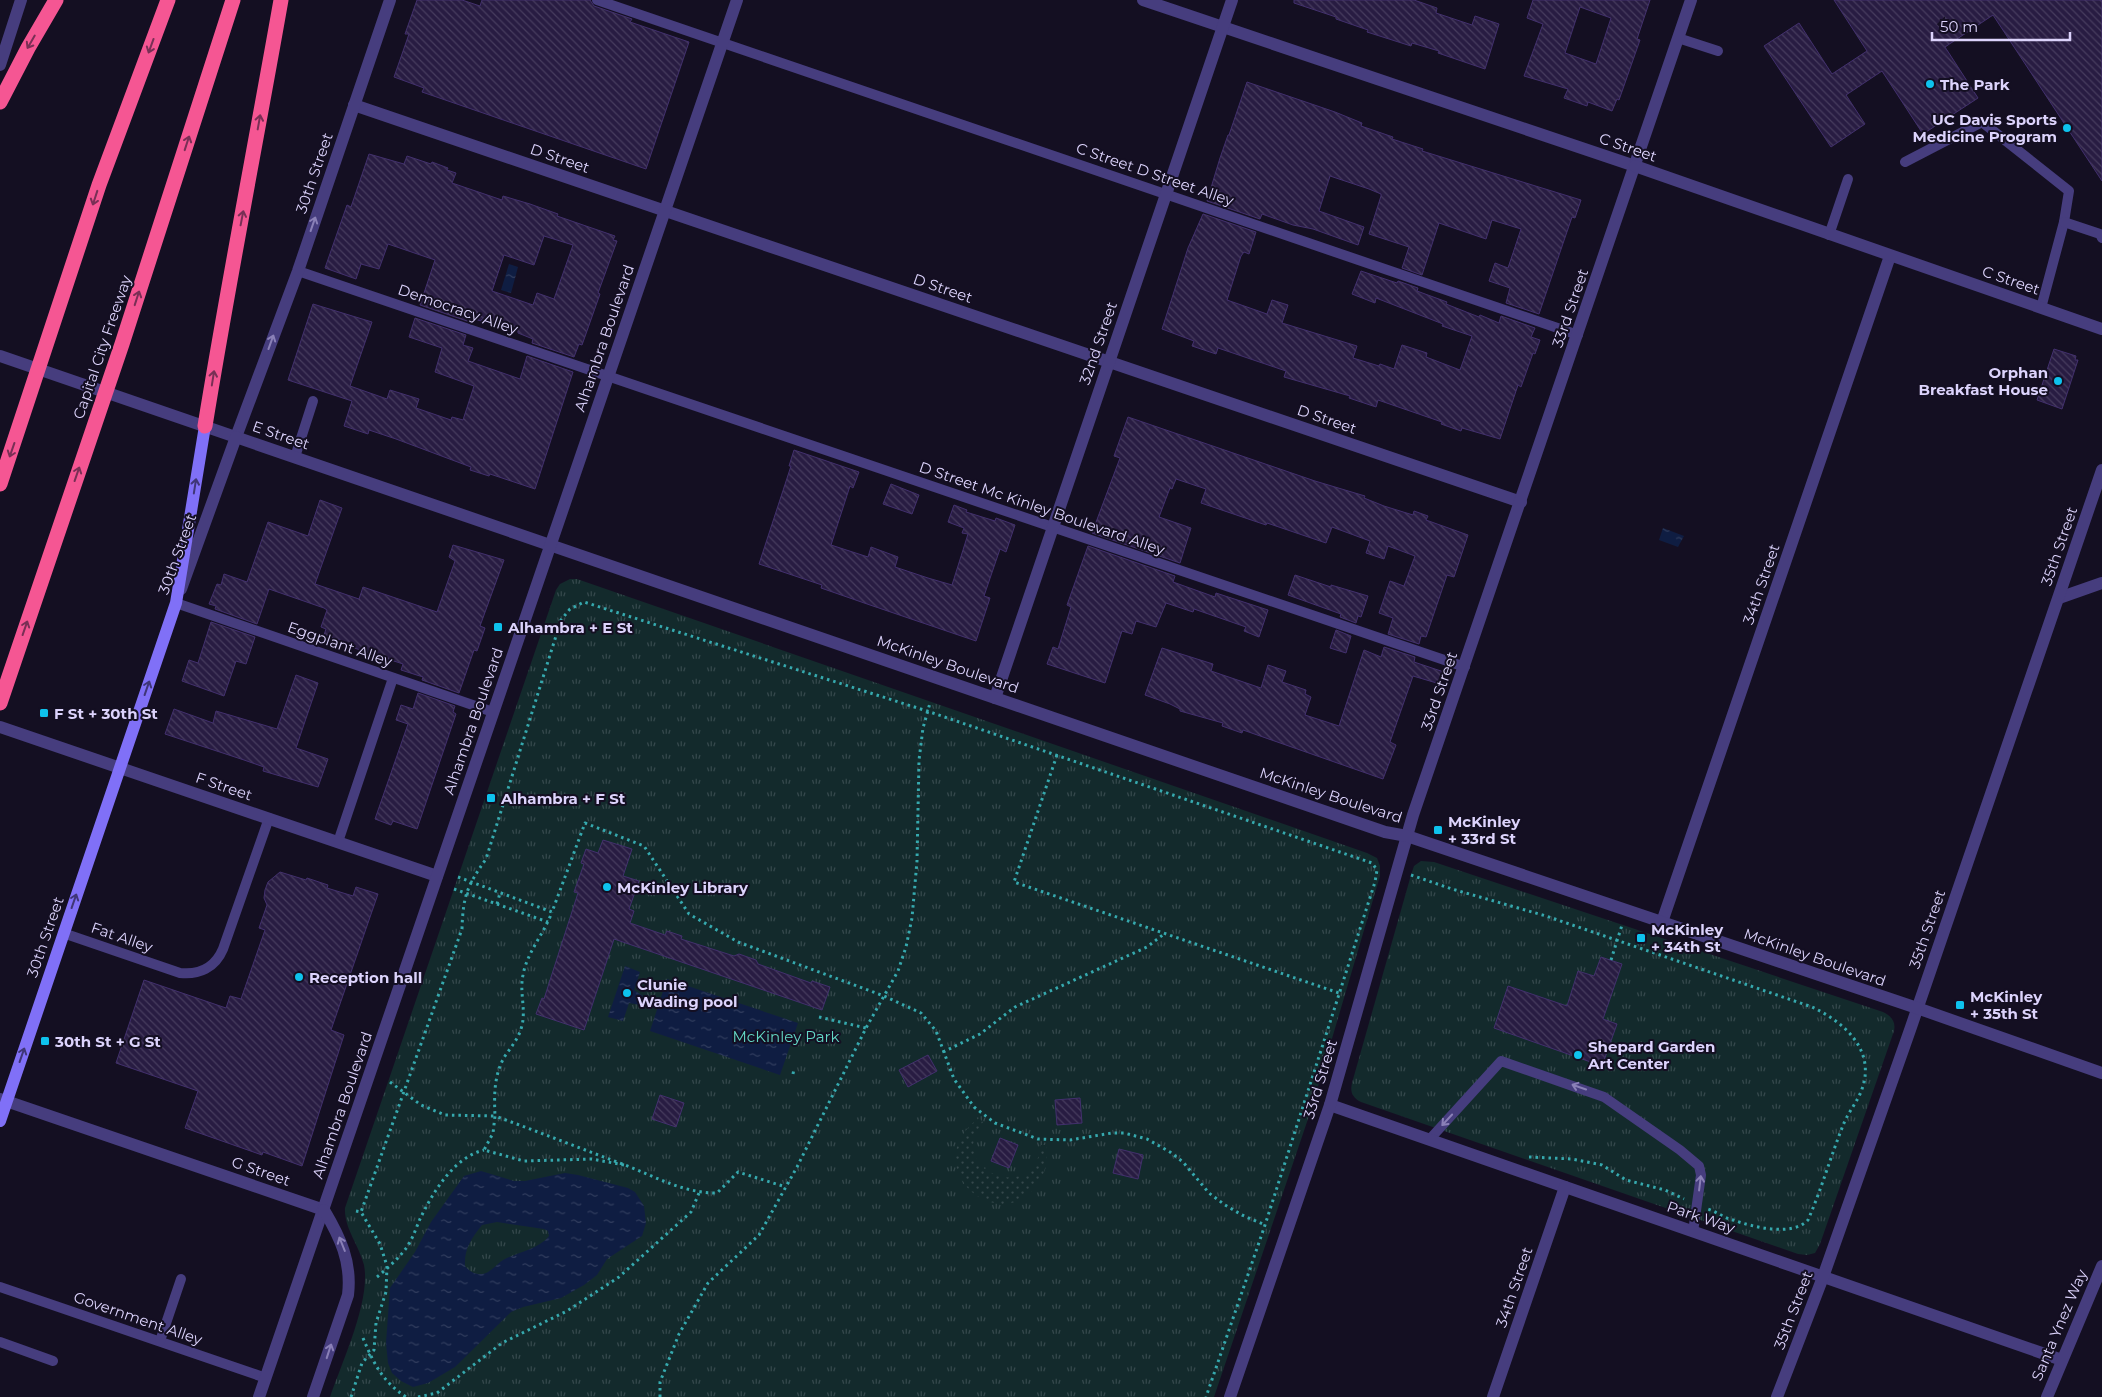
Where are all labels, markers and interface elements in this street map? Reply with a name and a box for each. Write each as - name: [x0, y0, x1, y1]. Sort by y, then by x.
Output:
- scale bar: [1932, 10, 2070, 42]
- text: 50 m: [1940, 17, 1978, 36]
- one-way arrow: [26, 35, 36, 49]
- one-way arrow: [146, 37, 155, 53]
- place label: The Park: [1940, 75, 2010, 94]
- marker: The Park: [1924, 78, 1936, 90]
- place label: UC Davis Sports Medicine Program: [1912, 110, 2057, 146]
- one-way arrow: [255, 115, 265, 131]
- marker: UC Davis Sports Medicine Program: [2061, 122, 2073, 134]
- street label: C Street: [1597, 128, 1659, 166]
- street label: 30th Street: [291, 130, 337, 216]
- one-way arrow: [183, 136, 192, 151]
- street label: C Street D Street Alley: [1074, 138, 1237, 210]
- street label: D Street: [528, 139, 592, 177]
- one-way arrow: [90, 190, 99, 205]
- one-way arrow: [238, 211, 247, 227]
- one-way arrow: [309, 217, 319, 233]
- street label: C Street: [1980, 261, 2042, 299]
- street label: Alhambra Boulevard: [570, 262, 638, 414]
- street label: 33rd Street: [1548, 266, 1592, 350]
- street label: D Street: [911, 269, 975, 307]
- street label: Capital City Freeway: [68, 272, 136, 421]
- street label: Democracy Alley: [395, 280, 521, 339]
- one-way arrow: [133, 290, 143, 306]
- street label: 32nd Street: [1075, 299, 1121, 387]
- one-way arrow: [267, 335, 276, 350]
- place label: Orphan Breakfast House: [1919, 363, 2048, 399]
- one-way arrow: [208, 371, 218, 387]
- marker: Orphan Breakfast House: [2052, 375, 2064, 387]
- street label: D Street: [1295, 400, 1359, 438]
- street label: E Street: [250, 416, 312, 454]
- one-way arrow: [6, 442, 16, 458]
- street label: D Street Mc Kinley Boulevard Alley: [917, 457, 1168, 559]
- one-way arrow: [73, 467, 83, 483]
- one-way arrow: [190, 478, 200, 494]
- street label: 35th Street: [2037, 504, 2081, 588]
- street label: 30th Street: [154, 511, 200, 597]
- street label: 34th Street: [1738, 541, 1784, 627]
- street label: Eggplant Alley: [285, 617, 396, 671]
- place label: Alhambra + E St: [507, 618, 633, 637]
- one-way arrow: [21, 621, 30, 636]
- marker: Alhambra + E St: [492, 621, 504, 633]
- street label: McKinley Boulevard: [874, 631, 1022, 697]
- street label: Alhambra Boulevard: [439, 645, 507, 797]
- street label: 33rd Street: [1417, 649, 1461, 733]
- one-way arrow: [143, 681, 152, 697]
- place label: F St + 30th St: [54, 704, 158, 723]
- marker: F St + 30th St: [38, 707, 50, 719]
- street label: McKinley Boulevard: [1257, 763, 1405, 827]
- street label: F Street: [193, 767, 255, 805]
- place label: Alhambra + F St: [500, 789, 626, 808]
- marker: Alhambra + F St: [485, 792, 497, 804]
- place label: McKinley + 33rd St: [1448, 812, 1521, 848]
- marker: McKinley + 33rd St: [1432, 824, 1444, 836]
- place label: McKinley Library: [617, 878, 749, 897]
- marker: McKinley Library: [601, 881, 613, 893]
- street label: 35th Street: [1905, 887, 1949, 971]
- street label: 30th Street: [22, 894, 68, 980]
- one-way arrow: [70, 894, 79, 909]
- street label: Fat Alley: [89, 918, 156, 957]
- place label: McKinley + 34th St: [1651, 920, 1724, 956]
- street label: McKinley Boulevard: [1741, 924, 1889, 990]
- marker: McKinley + 34th St: [1635, 932, 1647, 944]
- place label: Reception hall: [309, 968, 422, 987]
- marker: Reception hall: [293, 971, 305, 983]
- place label: Clunie Wading pool: [637, 975, 738, 1011]
- marker: Clunie Wading pool: [621, 987, 633, 999]
- place label: McKinley + 35th St: [1970, 987, 2043, 1023]
- marker: McKinley + 35th St: [1954, 999, 1966, 1011]
- park label: McKinley Park: [733, 1027, 839, 1046]
- street label: Alhambra Boulevard: [308, 1029, 376, 1181]
- place label: 30th St + G St: [54, 1032, 161, 1051]
- marker: 30th St + G St: [39, 1035, 51, 1047]
- street label: 33rd Street: [1299, 1037, 1341, 1121]
- place label: Shepard Garden Art Center: [1587, 1037, 1715, 1073]
- one-way arrow: [18, 1048, 27, 1063]
- marker: Shepard Garden Art Center: [1572, 1049, 1584, 1061]
- one-way arrow: [1572, 1082, 1587, 1091]
- one-way arrow: [1441, 1114, 1453, 1127]
- street label: G Street: [229, 1152, 293, 1190]
- one-way arrow: [1695, 1176, 1705, 1192]
- street label: Park Way: [1664, 1197, 1738, 1238]
- one-way arrow: [336, 1237, 346, 1252]
- street label: 34th Street: [1491, 1244, 1537, 1330]
- street label: Santa Ynez Way: [2027, 1266, 2091, 1383]
- street label: 35th Street: [1769, 1268, 1817, 1352]
- street label: Government Alley: [71, 1287, 206, 1349]
- one-way arrow: [324, 1343, 334, 1359]

